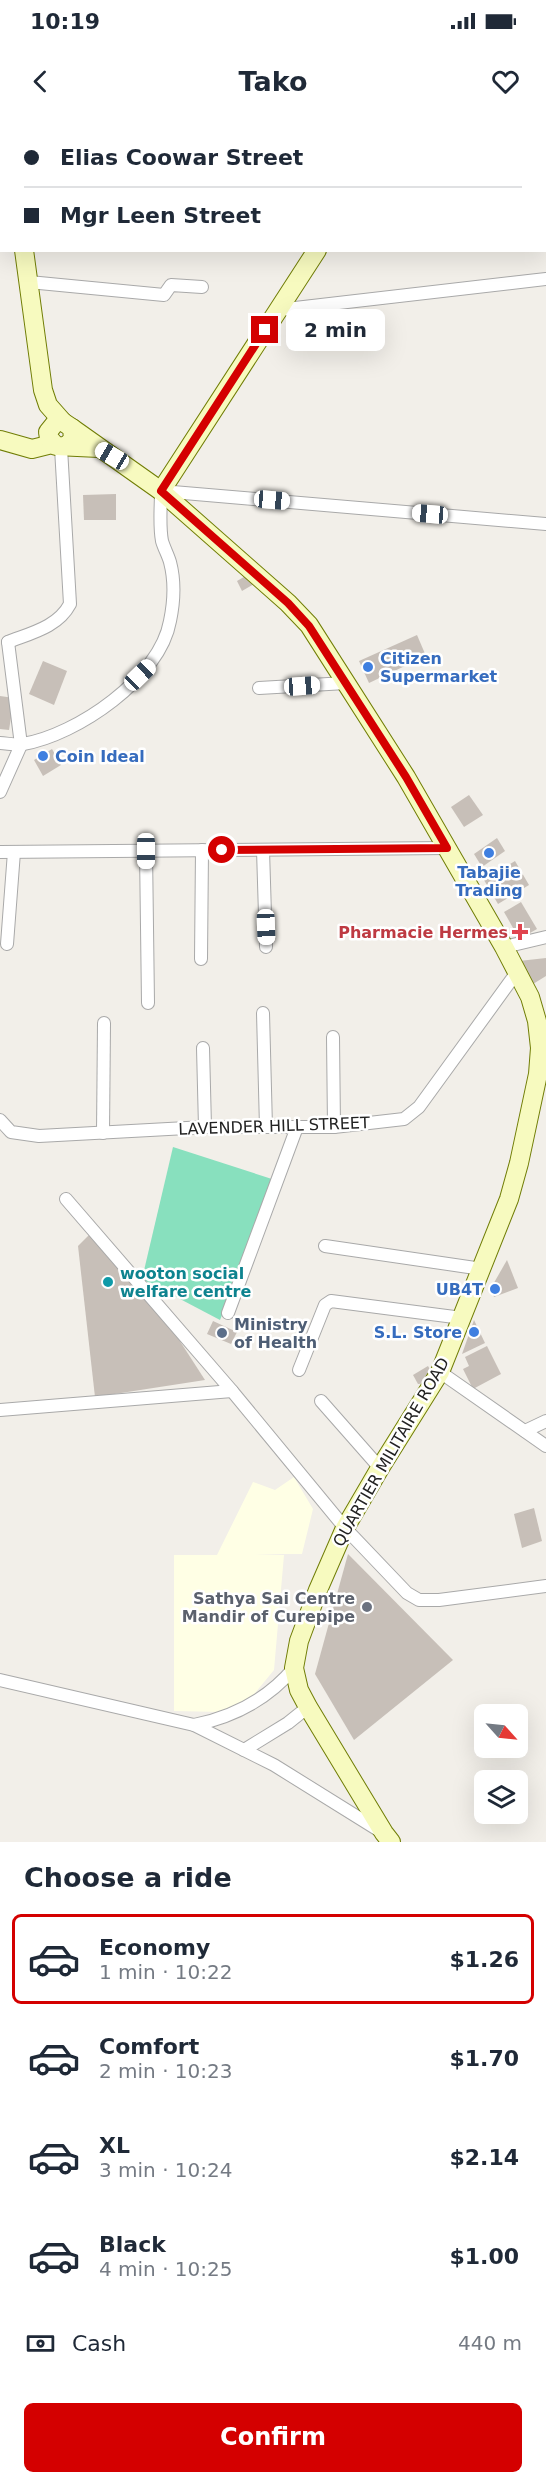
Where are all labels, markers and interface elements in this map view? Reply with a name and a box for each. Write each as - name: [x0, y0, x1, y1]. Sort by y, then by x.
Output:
- text: 10:19: [30, 9, 100, 34]
- icon: back: [24, 65, 57, 98]
- icon: heart: [489, 65, 522, 98]
- text: Tako: [239, 66, 307, 97]
- text: Elias Coowar Street: [60, 145, 303, 170]
- text: Mgr Leen Street: [60, 203, 261, 228]
- callout: 2 min: [286, 309, 385, 351]
- route end: [251, 316, 278, 343]
- text: 2 min: [304, 318, 367, 342]
- car: [92, 439, 132, 473]
- car: [253, 489, 291, 511]
- car: [411, 503, 449, 525]
- place label: Citizen Supermarket: [380, 649, 498, 686]
- car: [121, 656, 159, 694]
- marker: Citizen Supermarket: [361, 660, 375, 674]
- car: [283, 676, 321, 696]
- place label: Coin Ideal: [55, 747, 145, 766]
- marker: Coin Ideal: [36, 749, 50, 763]
- car: [137, 833, 155, 869]
- route start: [208, 836, 235, 863]
- marker: Tabajie Trading: [482, 846, 496, 860]
- place label: Tabajie Trading: [455, 863, 523, 900]
- car: [256, 909, 276, 945]
- place label: Pharmacie Hermes: [338, 923, 508, 942]
- marker: Pharmacie Hermes: [513, 925, 527, 939]
- street label: LAVENDER HILL STREET: [178, 1113, 370, 1139]
- place label: wooton social welfare centre: [120, 1264, 251, 1301]
- marker: wooton social welfare centre: [101, 1275, 115, 1289]
- place label: UB4T: [436, 1280, 483, 1299]
- marker: UB4T: [488, 1282, 502, 1296]
- place label: Ministry of Health: [234, 1315, 317, 1352]
- place label: S.L. Store: [374, 1323, 462, 1342]
- marker: S.L. Store: [467, 1325, 481, 1339]
- marker: Ministry of Health: [215, 1326, 229, 1340]
- street label: QUARTIER MILITAIRE ROAD: [329, 1354, 453, 1550]
- place label: Sathya Sai Centre Mandir of Curepipe: [182, 1589, 355, 1626]
- marker: Sathya Sai Centre Mandir of Curepipe: [360, 1600, 374, 1614]
- north arrow: [474, 1704, 528, 1758]
- map controls: [474, 1704, 528, 1824]
- button: layers: [474, 1770, 528, 1824]
- text: Choose a ride: [24, 1862, 232, 1893]
- icon: car: [27, 1932, 81, 1986]
- text: Economy: [99, 1935, 210, 1960]
- text: $1.26: [449, 1947, 519, 1972]
- text: 1 min · 10:22: [99, 1960, 233, 1984]
- icon: car: [27, 2031, 81, 2085]
- text: Comfort: [99, 2034, 199, 2059]
- text: $1.70: [449, 2046, 519, 2071]
- text: 2 min · 10:23: [99, 2059, 233, 2083]
- icon: car: [27, 2130, 81, 2184]
- text: XL: [99, 2133, 130, 2158]
- text: $2.14: [449, 2145, 519, 2170]
- text: 3 min · 10:24: [99, 2158, 233, 2182]
- icon: car: [27, 2229, 81, 2283]
- text: Black: [99, 2232, 166, 2257]
- text: $1.00: [449, 2244, 519, 2269]
- text: 4 min · 10:25: [99, 2257, 233, 2281]
- icon: cash: [24, 2327, 57, 2360]
- text: Cash: [72, 2331, 126, 2356]
- text: 440 m: [458, 2331, 522, 2355]
- button: Confirm: [24, 2403, 522, 2472]

